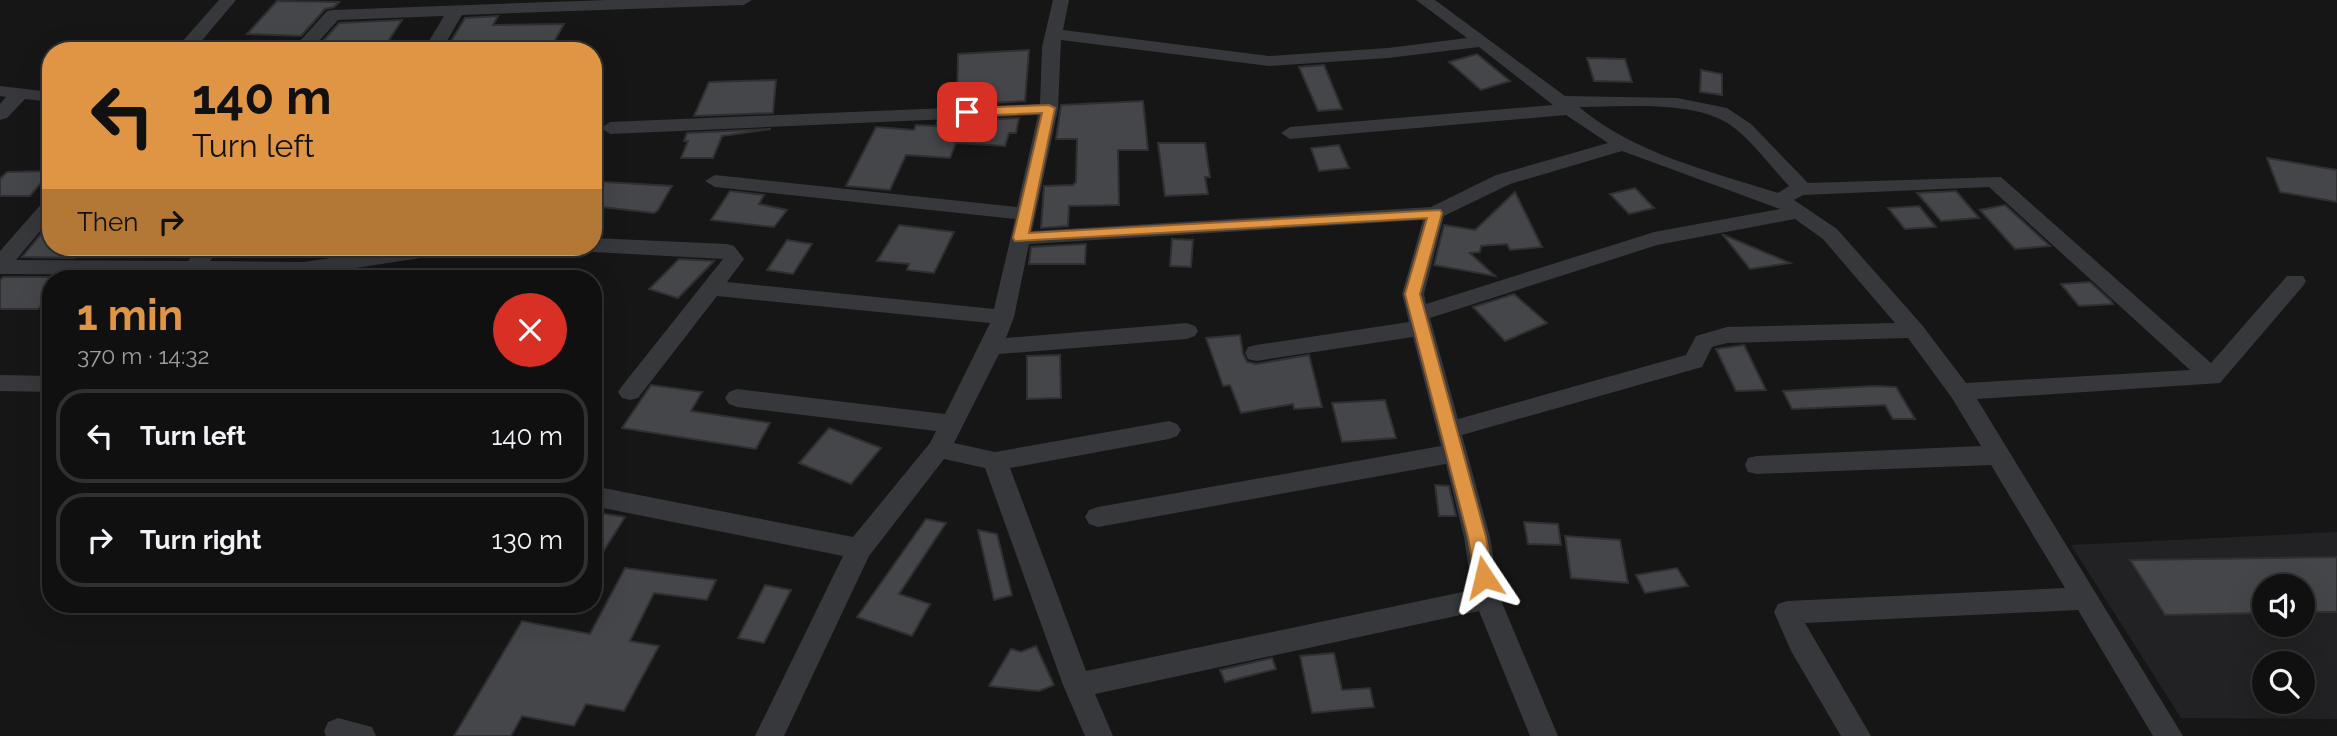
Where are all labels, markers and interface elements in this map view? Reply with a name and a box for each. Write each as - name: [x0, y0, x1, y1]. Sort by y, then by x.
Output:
- text: 140 m: [192, 68, 332, 125]
- icon: left: [77, 70, 168, 161]
- pin: [937, 82, 997, 142]
- icon: arrive: [948, 93, 986, 131]
- text: Turn left: [192, 127, 314, 164]
- icon: right: [152, 203, 190, 241]
- text: Then: [77, 207, 138, 237]
- text: 1 min: [77, 291, 183, 340]
- button: close: [493, 293, 567, 367]
- text: 370 m · 14:32: [77, 342, 210, 369]
- icon: left: [81, 417, 119, 455]
- text: Turn left: [140, 421, 246, 451]
- text: 140 m: [491, 421, 563, 451]
- icon: right: [81, 521, 119, 559]
- text: Turn right: [140, 525, 261, 555]
- text: 130 m: [492, 525, 563, 555]
- position arrow: [1447, 540, 1521, 614]
- map controls: [2252, 574, 2315, 714]
- button: sound: [2252, 574, 2315, 637]
- button: search: [2252, 651, 2315, 714]

